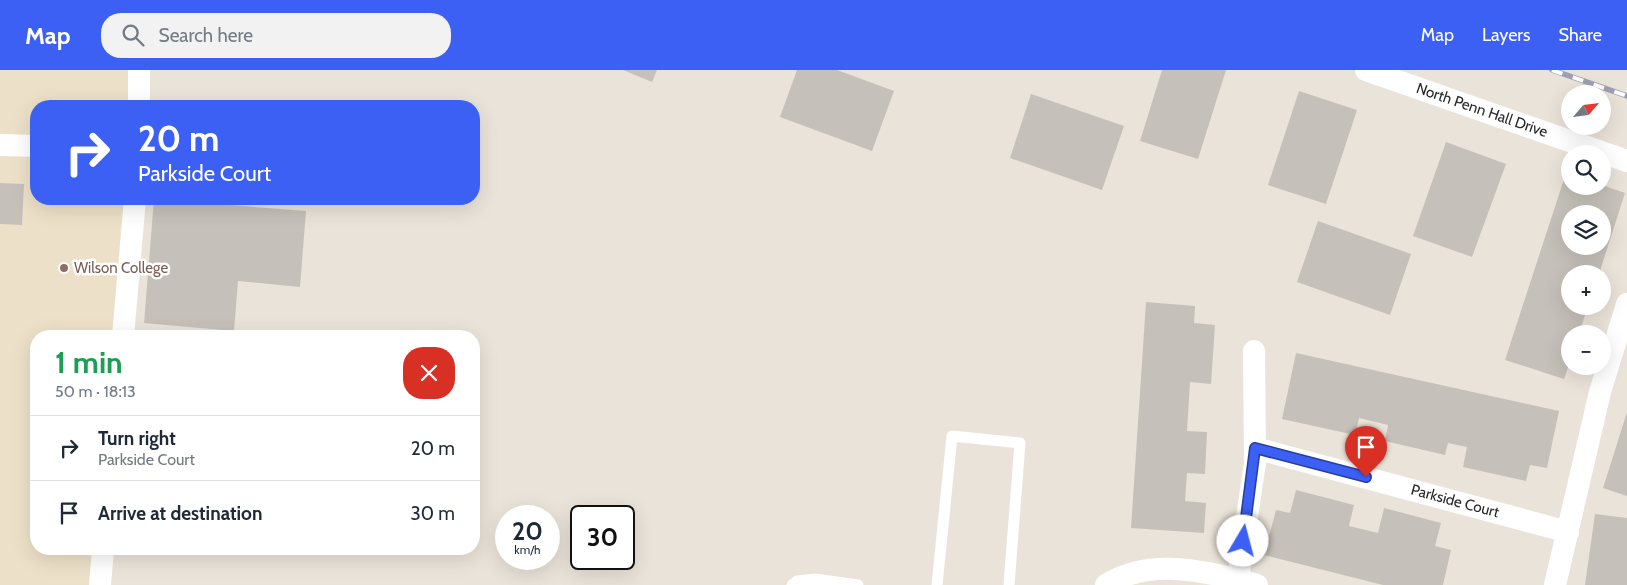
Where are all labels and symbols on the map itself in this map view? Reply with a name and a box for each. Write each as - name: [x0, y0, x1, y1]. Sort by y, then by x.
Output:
- street label: North Penn Hall Drive: [1414, 79, 1550, 141]
- north arrow: [1561, 85, 1611, 135]
- place label: Wilson College: [74, 259, 168, 277]
- marker: Wilson College: [58, 262, 70, 274]
- pin: [1345, 426, 1387, 477]
- street label: Parkside Court: [1409, 481, 1501, 521]
- speed limit sign: 30: [570, 505, 635, 570]
- position arrow: [1216, 514, 1268, 566]

